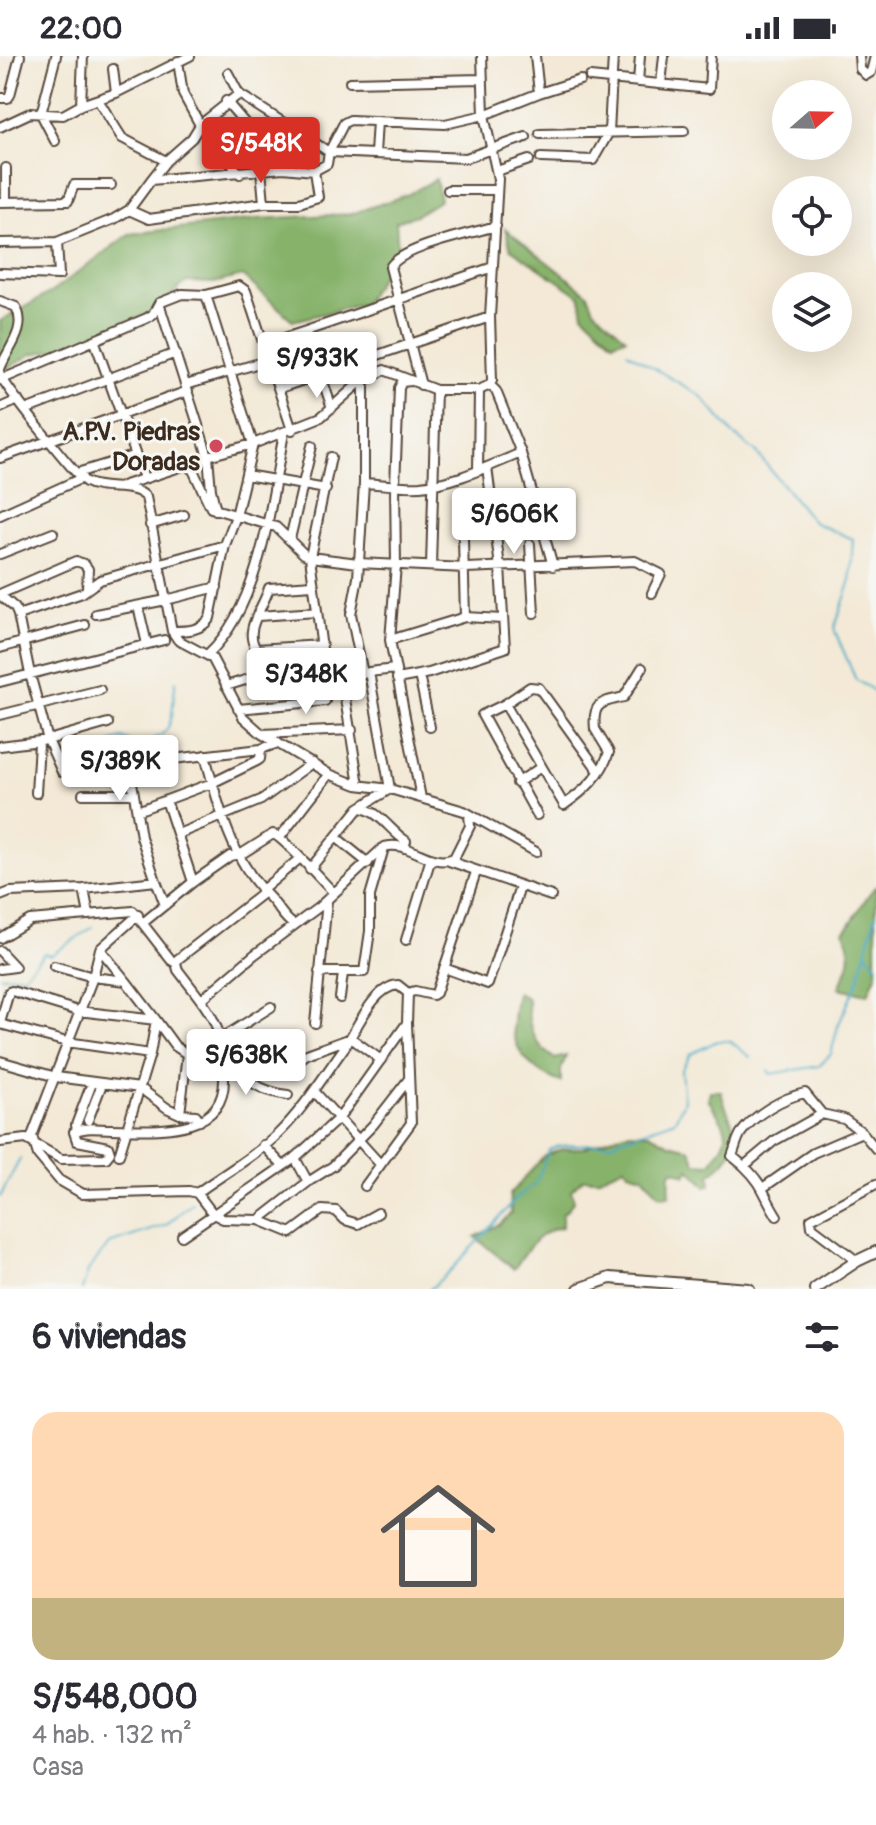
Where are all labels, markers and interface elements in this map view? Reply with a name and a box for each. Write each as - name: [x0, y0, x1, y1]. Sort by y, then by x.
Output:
- text: 22:00: [40, 10, 123, 47]
- north arrow: [772, 80, 852, 160]
- map controls: [772, 80, 852, 352]
- pin: S/548K: [196, 117, 326, 185]
- text: S/548K: [220, 127, 302, 159]
- button: locate: [772, 176, 852, 256]
- button: layers: [772, 272, 852, 352]
- pin: S/933K: [252, 332, 382, 400]
- text: S/933K: [276, 342, 358, 374]
- place label: A.P.V. Piedras Doradas: [62, 416, 200, 478]
- marker: A.P.V. Piedras Doradas: [207, 437, 225, 455]
- pin: S/606K: [449, 488, 579, 556]
- text: S/606K: [470, 498, 558, 530]
- pin: S/348K: [241, 648, 371, 716]
- text: S/348K: [265, 658, 347, 690]
- pin: S/389K: [55, 735, 185, 803]
- text: S/389K: [79, 745, 161, 777]
- pin: S/638K: [181, 1029, 311, 1097]
- text: S/638K: [205, 1039, 287, 1071]
- icon: filters: [800, 1315, 844, 1359]
- text: 6 viviendas: [32, 1316, 186, 1359]
- icon: home: [366, 1464, 510, 1608]
- text: S/548,000: [32, 1676, 198, 1719]
- text: 4 hab. · 132 m²: [32, 1719, 192, 1751]
- text: Casa: [32, 1751, 84, 1783]

